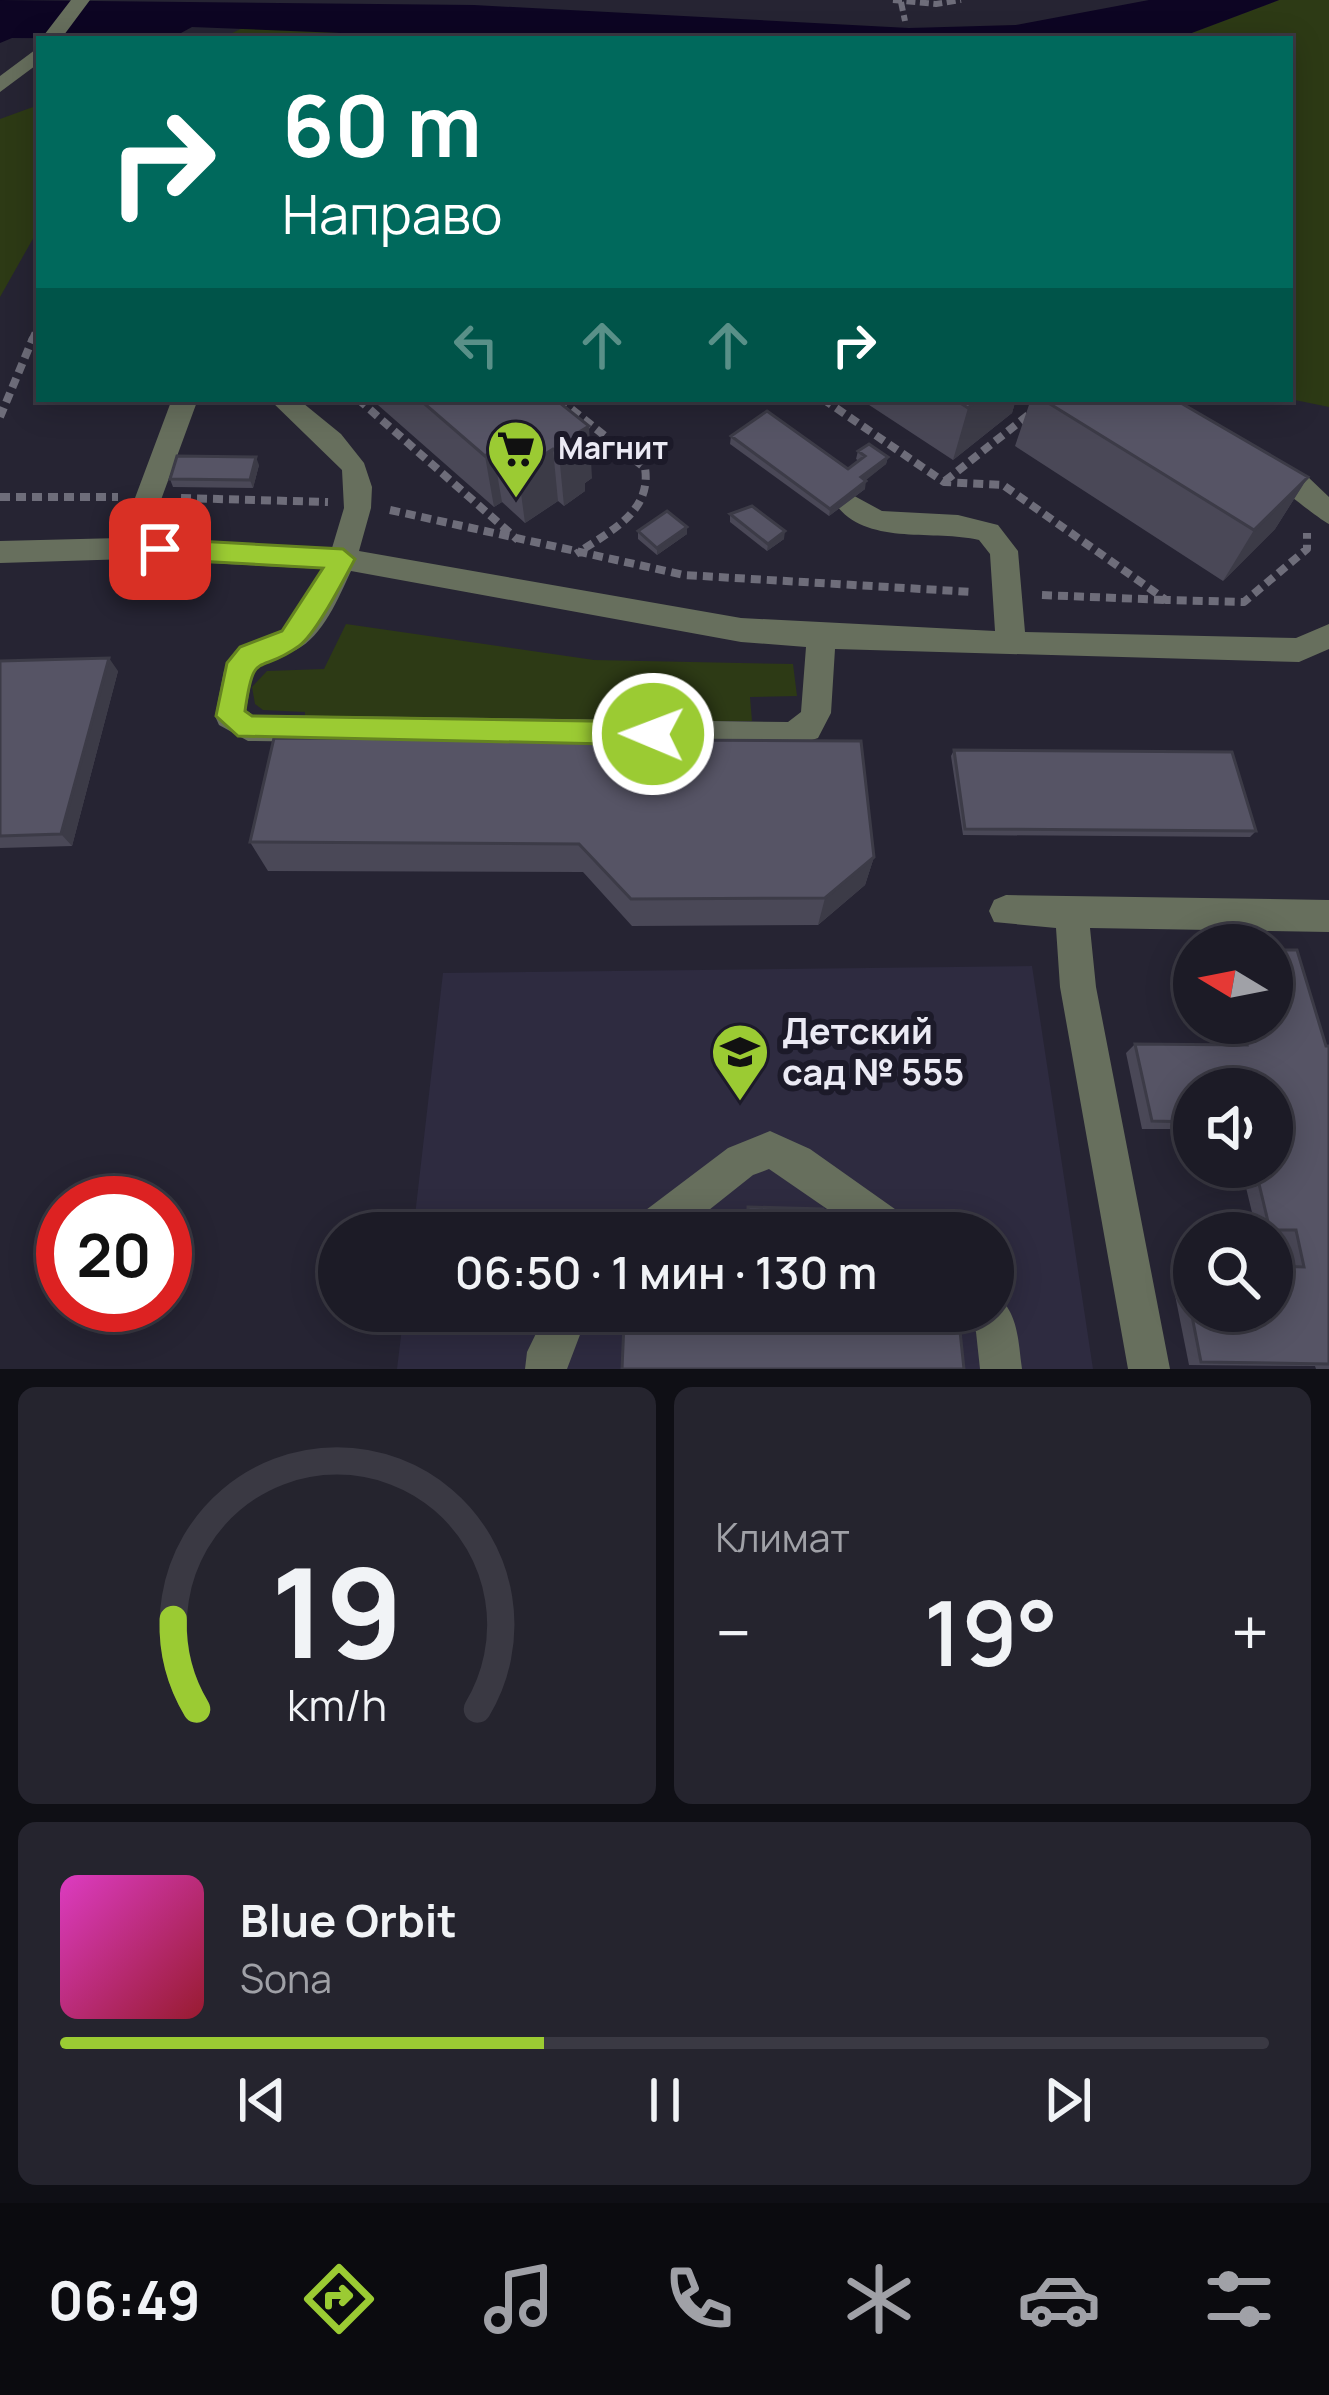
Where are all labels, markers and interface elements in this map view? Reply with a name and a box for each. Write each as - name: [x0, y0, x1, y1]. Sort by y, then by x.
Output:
- text: 60 m: [282, 67, 482, 182]
- icon: right: [84, 84, 240, 240]
- text: Направо: [282, 176, 503, 250]
- icon: left: [443, 312, 509, 378]
- icon: ahead: [569, 312, 635, 378]
- icon: ahead: [695, 312, 761, 378]
- icon: right: [821, 312, 887, 378]
- supermarket icon: Магнит: [485, 418, 547, 500]
- place label: Магнит: [558, 427, 668, 468]
- pin: [109, 498, 211, 600]
- icon: arrive: [127, 516, 193, 582]
- position arrow: [590, 671, 716, 797]
- north arrow: [1173, 924, 1293, 1044]
- map controls: [1173, 924, 1293, 1332]
- place label: Детский сад № 555: [782, 1006, 964, 1096]
- school or university icon: Детский сад № 555: [709, 1021, 771, 1103]
- button: sound: [1173, 1068, 1293, 1188]
- speed limit sign: 20: [36, 1176, 192, 1332]
- button: search: [1173, 1212, 1293, 1332]
- text: 06:50 · 1 мин · 130 m: [455, 1241, 877, 1303]
- text: Климат: [716, 1510, 850, 1564]
- text: 19: [271, 1525, 403, 1695]
- text: 19°: [924, 1570, 1058, 1693]
- text: −: [716, 1587, 751, 1677]
- text: +: [1231, 1587, 1269, 1677]
- text: km/h: [287, 1674, 387, 1733]
- text: Blue Orbit: [240, 1889, 457, 1951]
- text: Sona: [240, 1951, 332, 2005]
- icon: previous: [229, 2067, 295, 2133]
- icon: pause: [632, 2067, 698, 2133]
- icon: next: [1035, 2067, 1101, 2133]
- icon: directions: [297, 2257, 381, 2341]
- icon: music: [477, 2257, 561, 2341]
- icon: phone: [657, 2257, 741, 2341]
- icon: climate: [837, 2257, 921, 2341]
- icon: car: [1017, 2257, 1101, 2341]
- icon: filters: [1197, 2257, 1281, 2341]
- text: 06:49: [48, 2262, 201, 2336]

